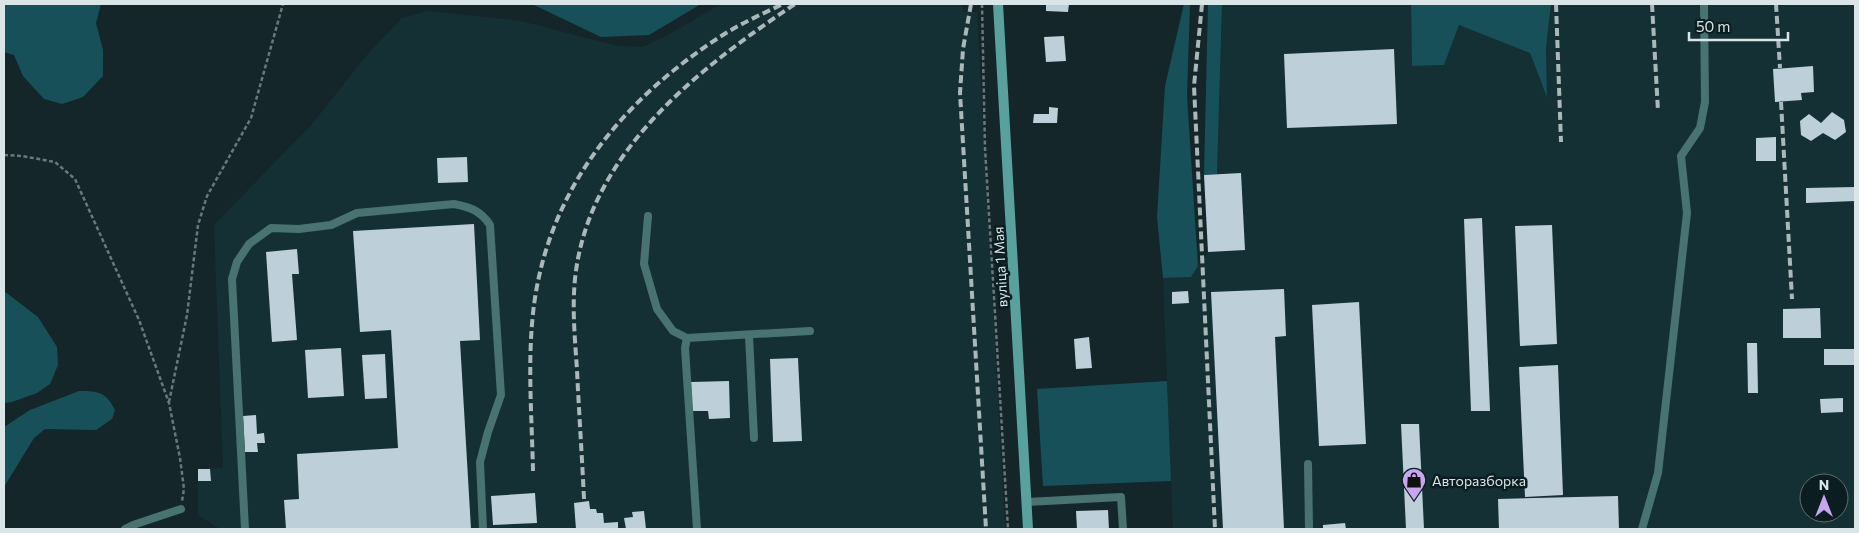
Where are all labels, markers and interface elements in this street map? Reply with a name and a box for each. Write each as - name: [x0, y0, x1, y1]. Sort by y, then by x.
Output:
- scale bar: [1689, 10, 1788, 42]
- text: 50 m: [1696, 17, 1730, 35]
- street label: вуліца 1 Мая: [989, 226, 1011, 308]
- shop icon: Авторазборка: [1401, 467, 1427, 501]
- place label: Авторазборка: [1432, 472, 1526, 489]
- north arrow: [1799, 473, 1849, 523]
- text: N: [1819, 476, 1829, 493]

